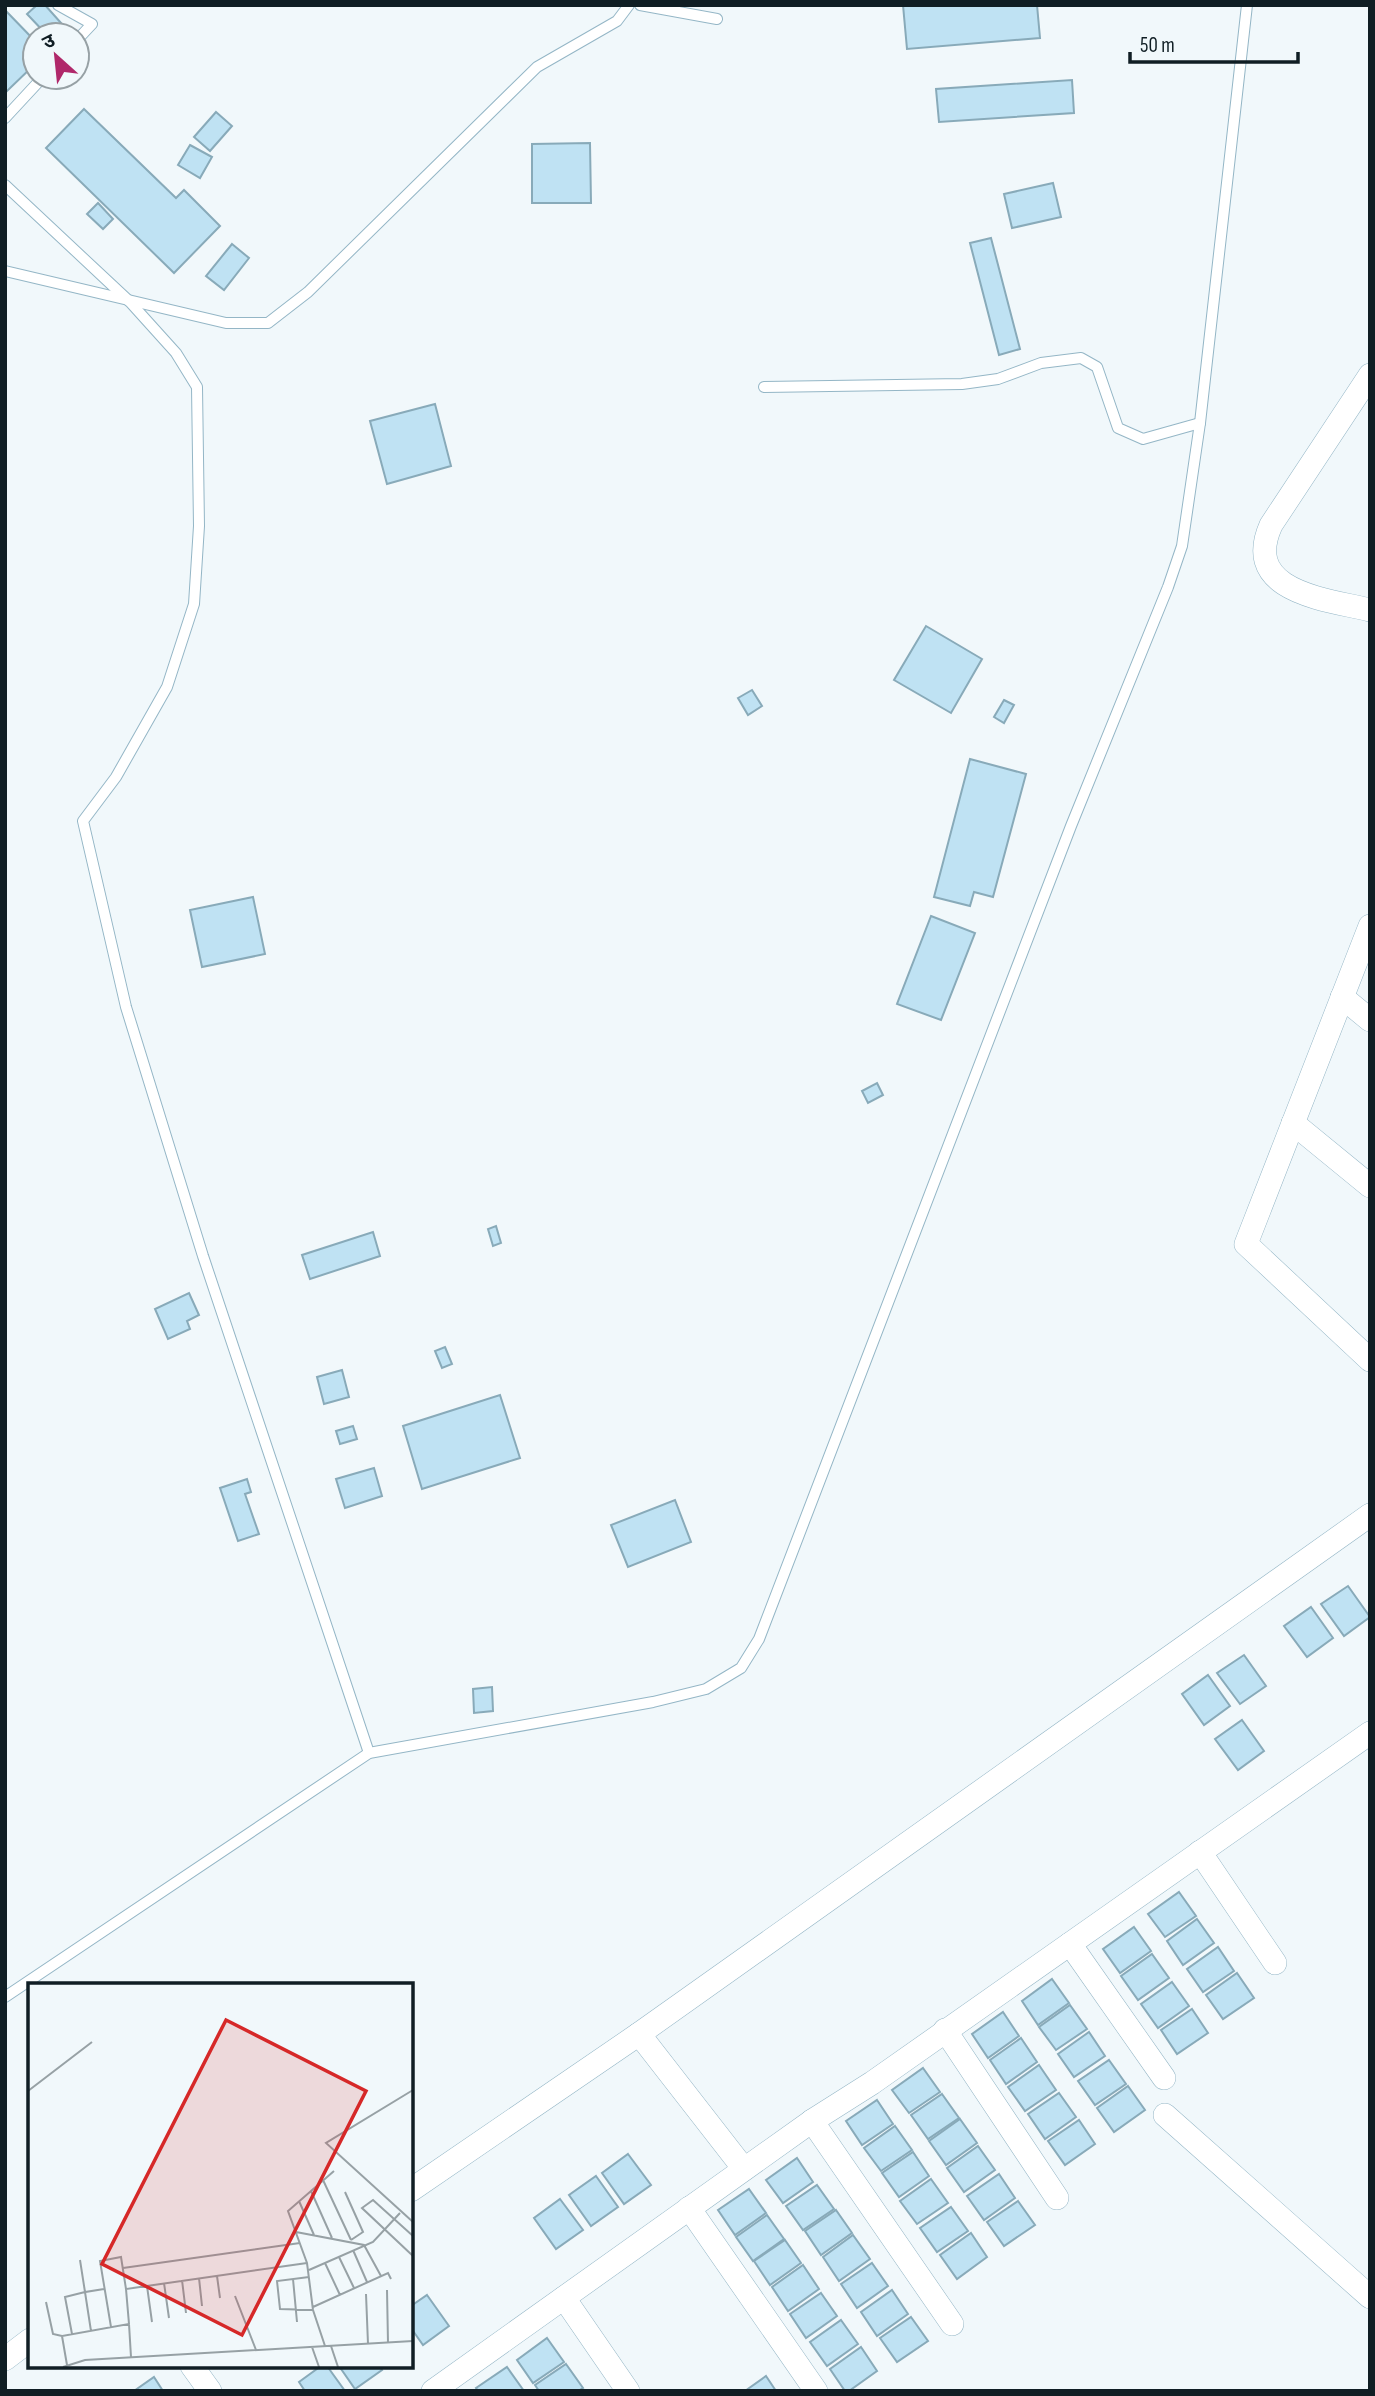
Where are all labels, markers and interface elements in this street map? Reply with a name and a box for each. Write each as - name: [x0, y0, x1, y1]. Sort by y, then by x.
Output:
- north arrow: [21, 21, 91, 91]
- scale bar: [1130, 21, 1298, 65]
- text: उ: [39, 29, 60, 55]
- text: 50 m: [1140, 33, 1175, 58]
- inset map: [28, 1983, 413, 2368]

